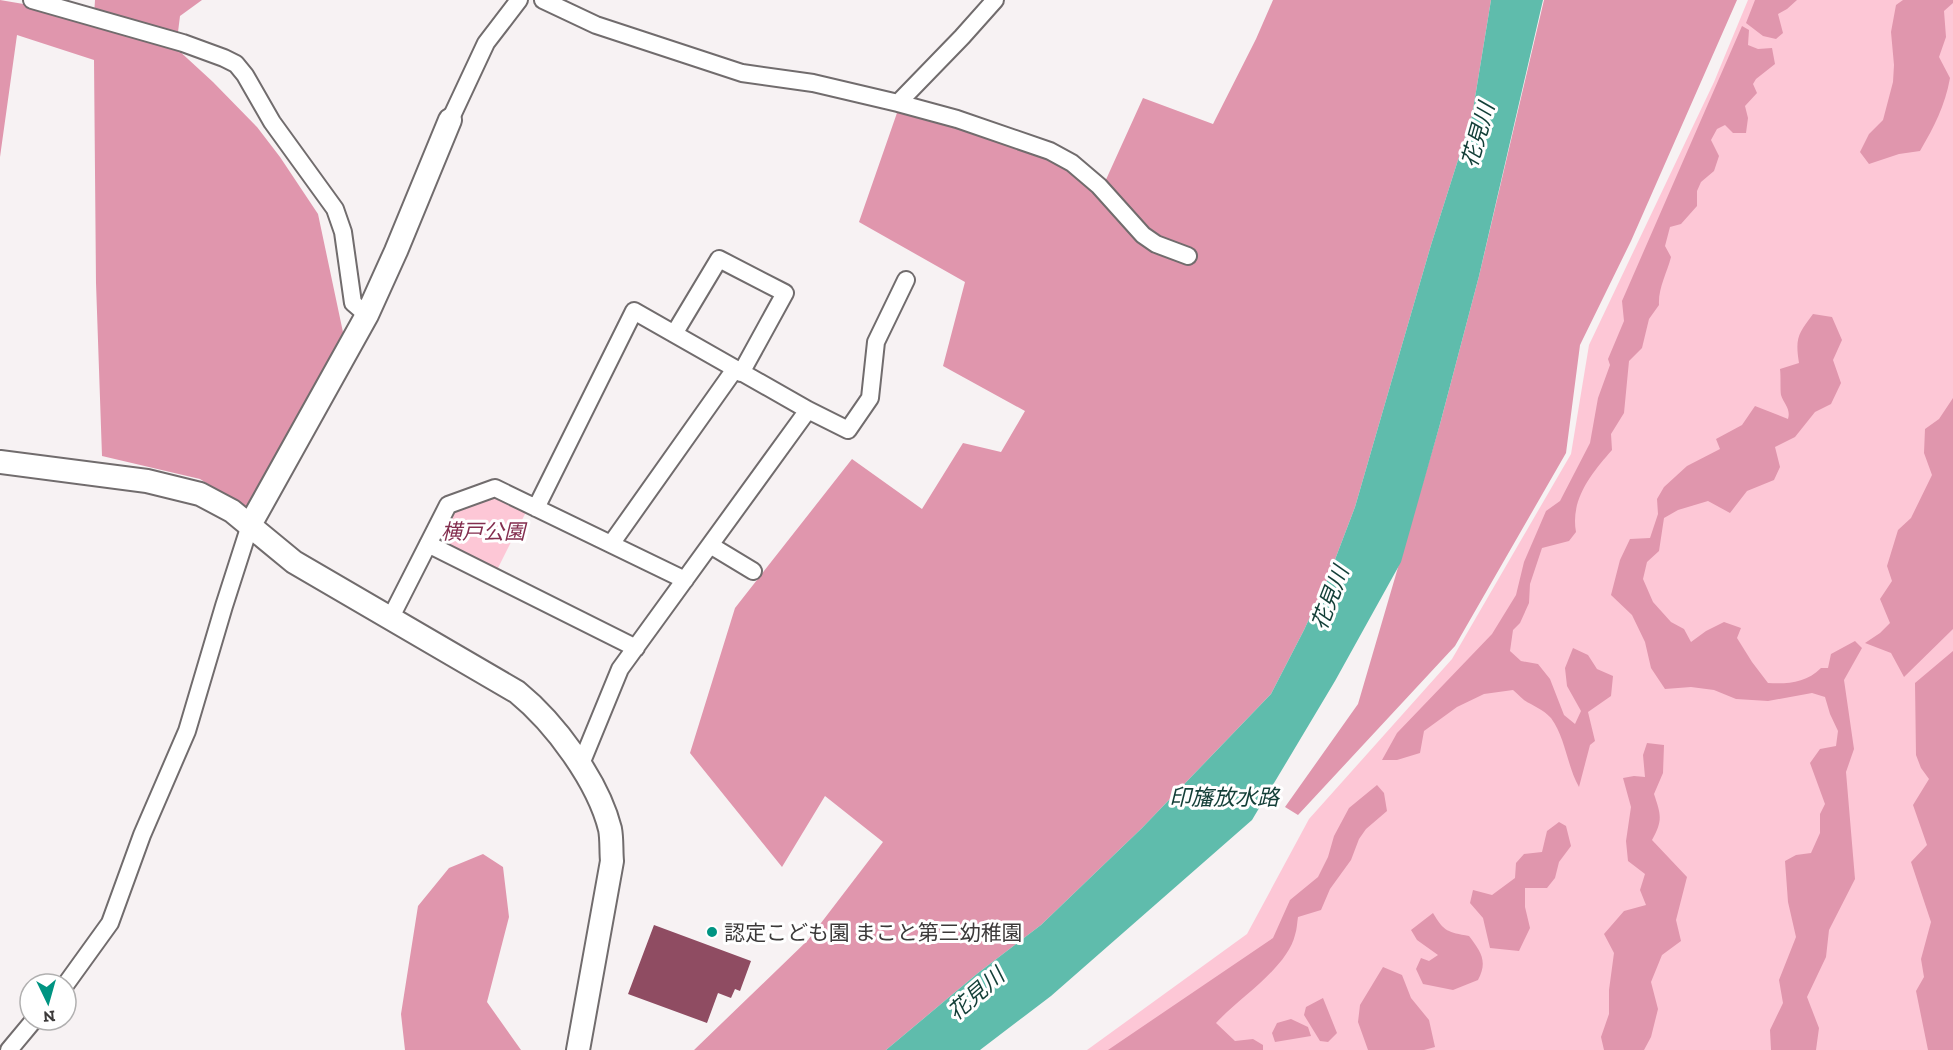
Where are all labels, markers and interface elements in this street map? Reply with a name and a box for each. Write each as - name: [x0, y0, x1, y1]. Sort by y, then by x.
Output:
- water label: 花見川: [1456, 98, 1501, 170]
- park label: 横戸公園: [441, 519, 528, 544]
- water label: 花見川: [1306, 560, 1355, 634]
- water label: 印旛放水路: [1169, 784, 1281, 811]
- place label: 認定こども園 まこと第三幼稚園: [724, 920, 1023, 945]
- marker: 認定こども園 まこと第三幼稚園: [705, 925, 719, 939]
- water label: 花見川: [942, 961, 1011, 1026]
- north arrow: [18, 972, 78, 1032]
- text: N: [42, 1006, 56, 1026]

